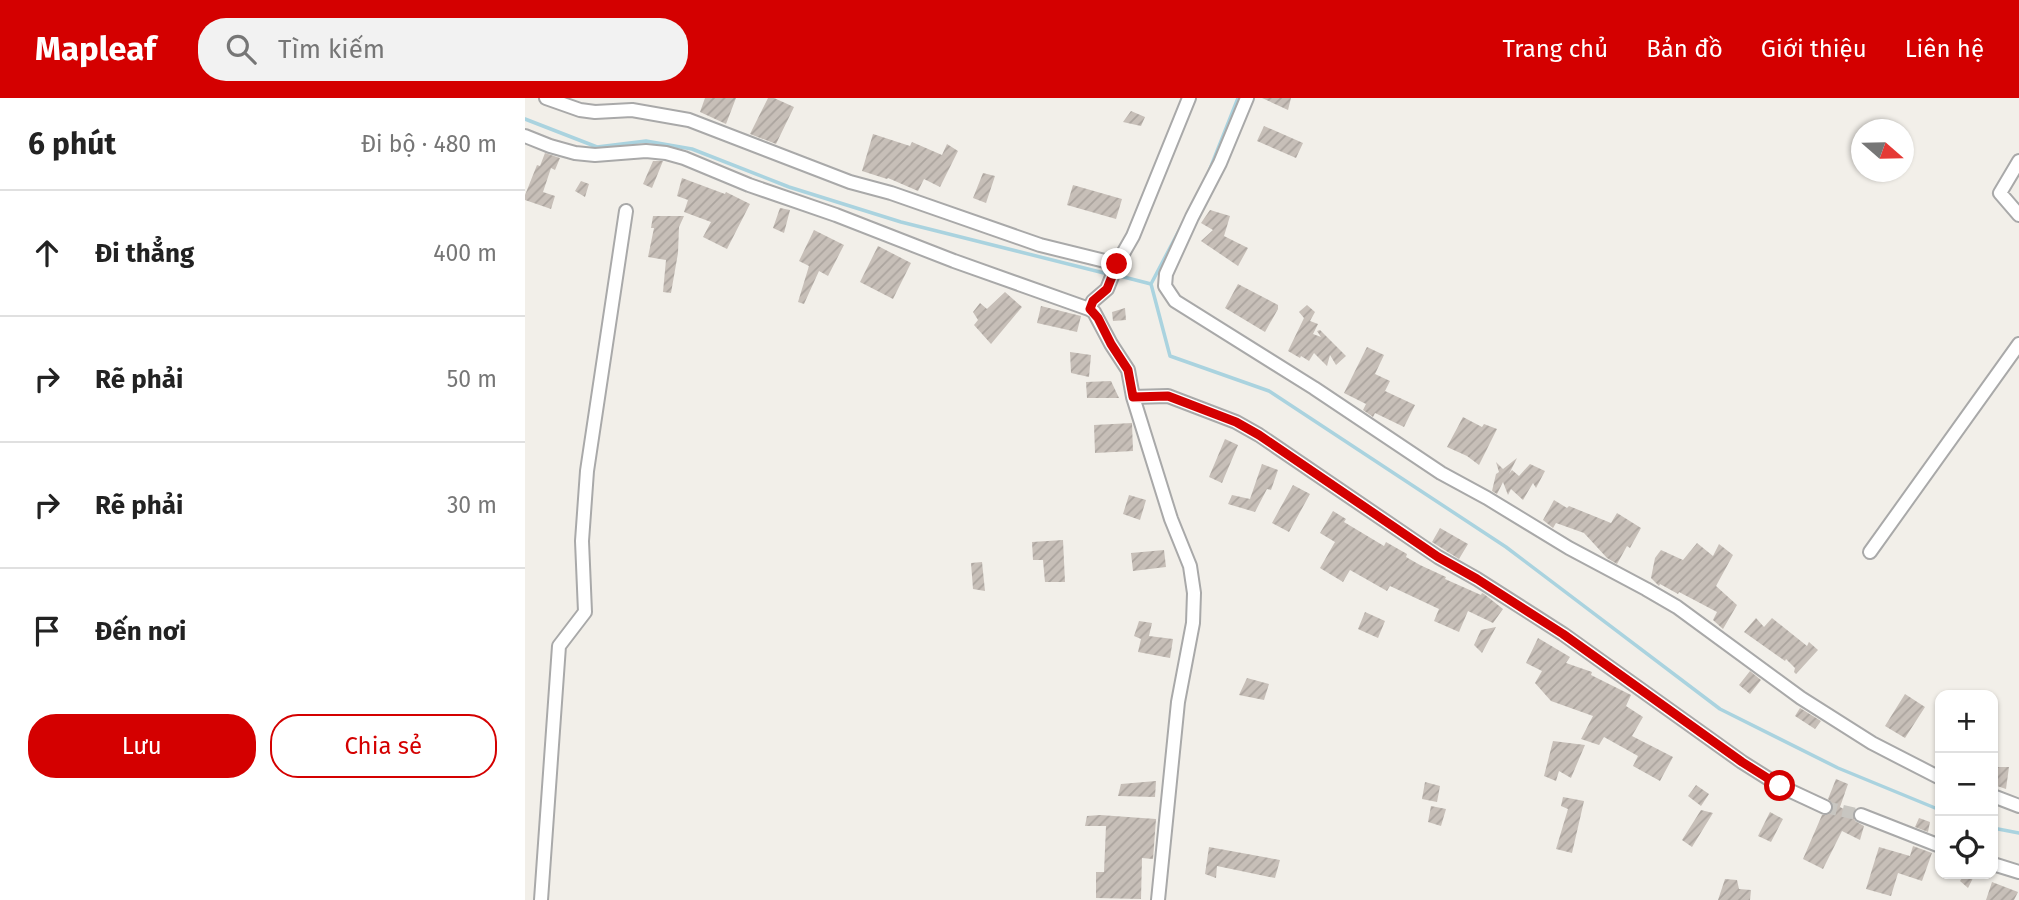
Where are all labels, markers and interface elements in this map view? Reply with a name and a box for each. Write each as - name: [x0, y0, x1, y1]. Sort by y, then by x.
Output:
- search box: [198, 18, 688, 81]
- text: Mapleaf: [35, 29, 156, 69]
- icon: search: [222, 30, 260, 68]
- text: Tìm kiếm: [278, 34, 385, 65]
- text: Trang chủ: [1503, 35, 1608, 63]
- text: Bản đồ: [1646, 35, 1723, 63]
- text: Giới thiệu: [1761, 35, 1867, 63]
- text: Liên hệ: [1905, 35, 1984, 63]
- north arrow: [1851, 119, 1914, 182]
- text: 6 phút: [28, 126, 116, 162]
- text: Đi bộ · 480 m: [361, 130, 497, 158]
- icon: ahead: [28, 234, 66, 272]
- text: Đi thẳng: [95, 238, 194, 269]
- text: 400 m: [433, 239, 497, 267]
- route end: [1101, 248, 1132, 279]
- icon: right: [28, 360, 66, 398]
- text: Rẽ phải: [95, 364, 183, 395]
- text: 50 m: [447, 365, 497, 393]
- icon: right: [28, 486, 66, 524]
- text: Rẽ phải: [95, 490, 183, 521]
- text: 30 m: [447, 491, 497, 519]
- icon: arrive: [28, 612, 66, 650]
- text: Đến nơi: [95, 616, 186, 647]
- map controls: [1935, 690, 1998, 879]
- button: +: [1935, 690, 1998, 753]
- button: Lưu: [28, 714, 256, 778]
- button: Chia sẻ: [270, 714, 497, 778]
- button: −: [1935, 753, 1998, 816]
- route start: [1764, 770, 1795, 801]
- button: locate: [1935, 816, 1998, 879]

